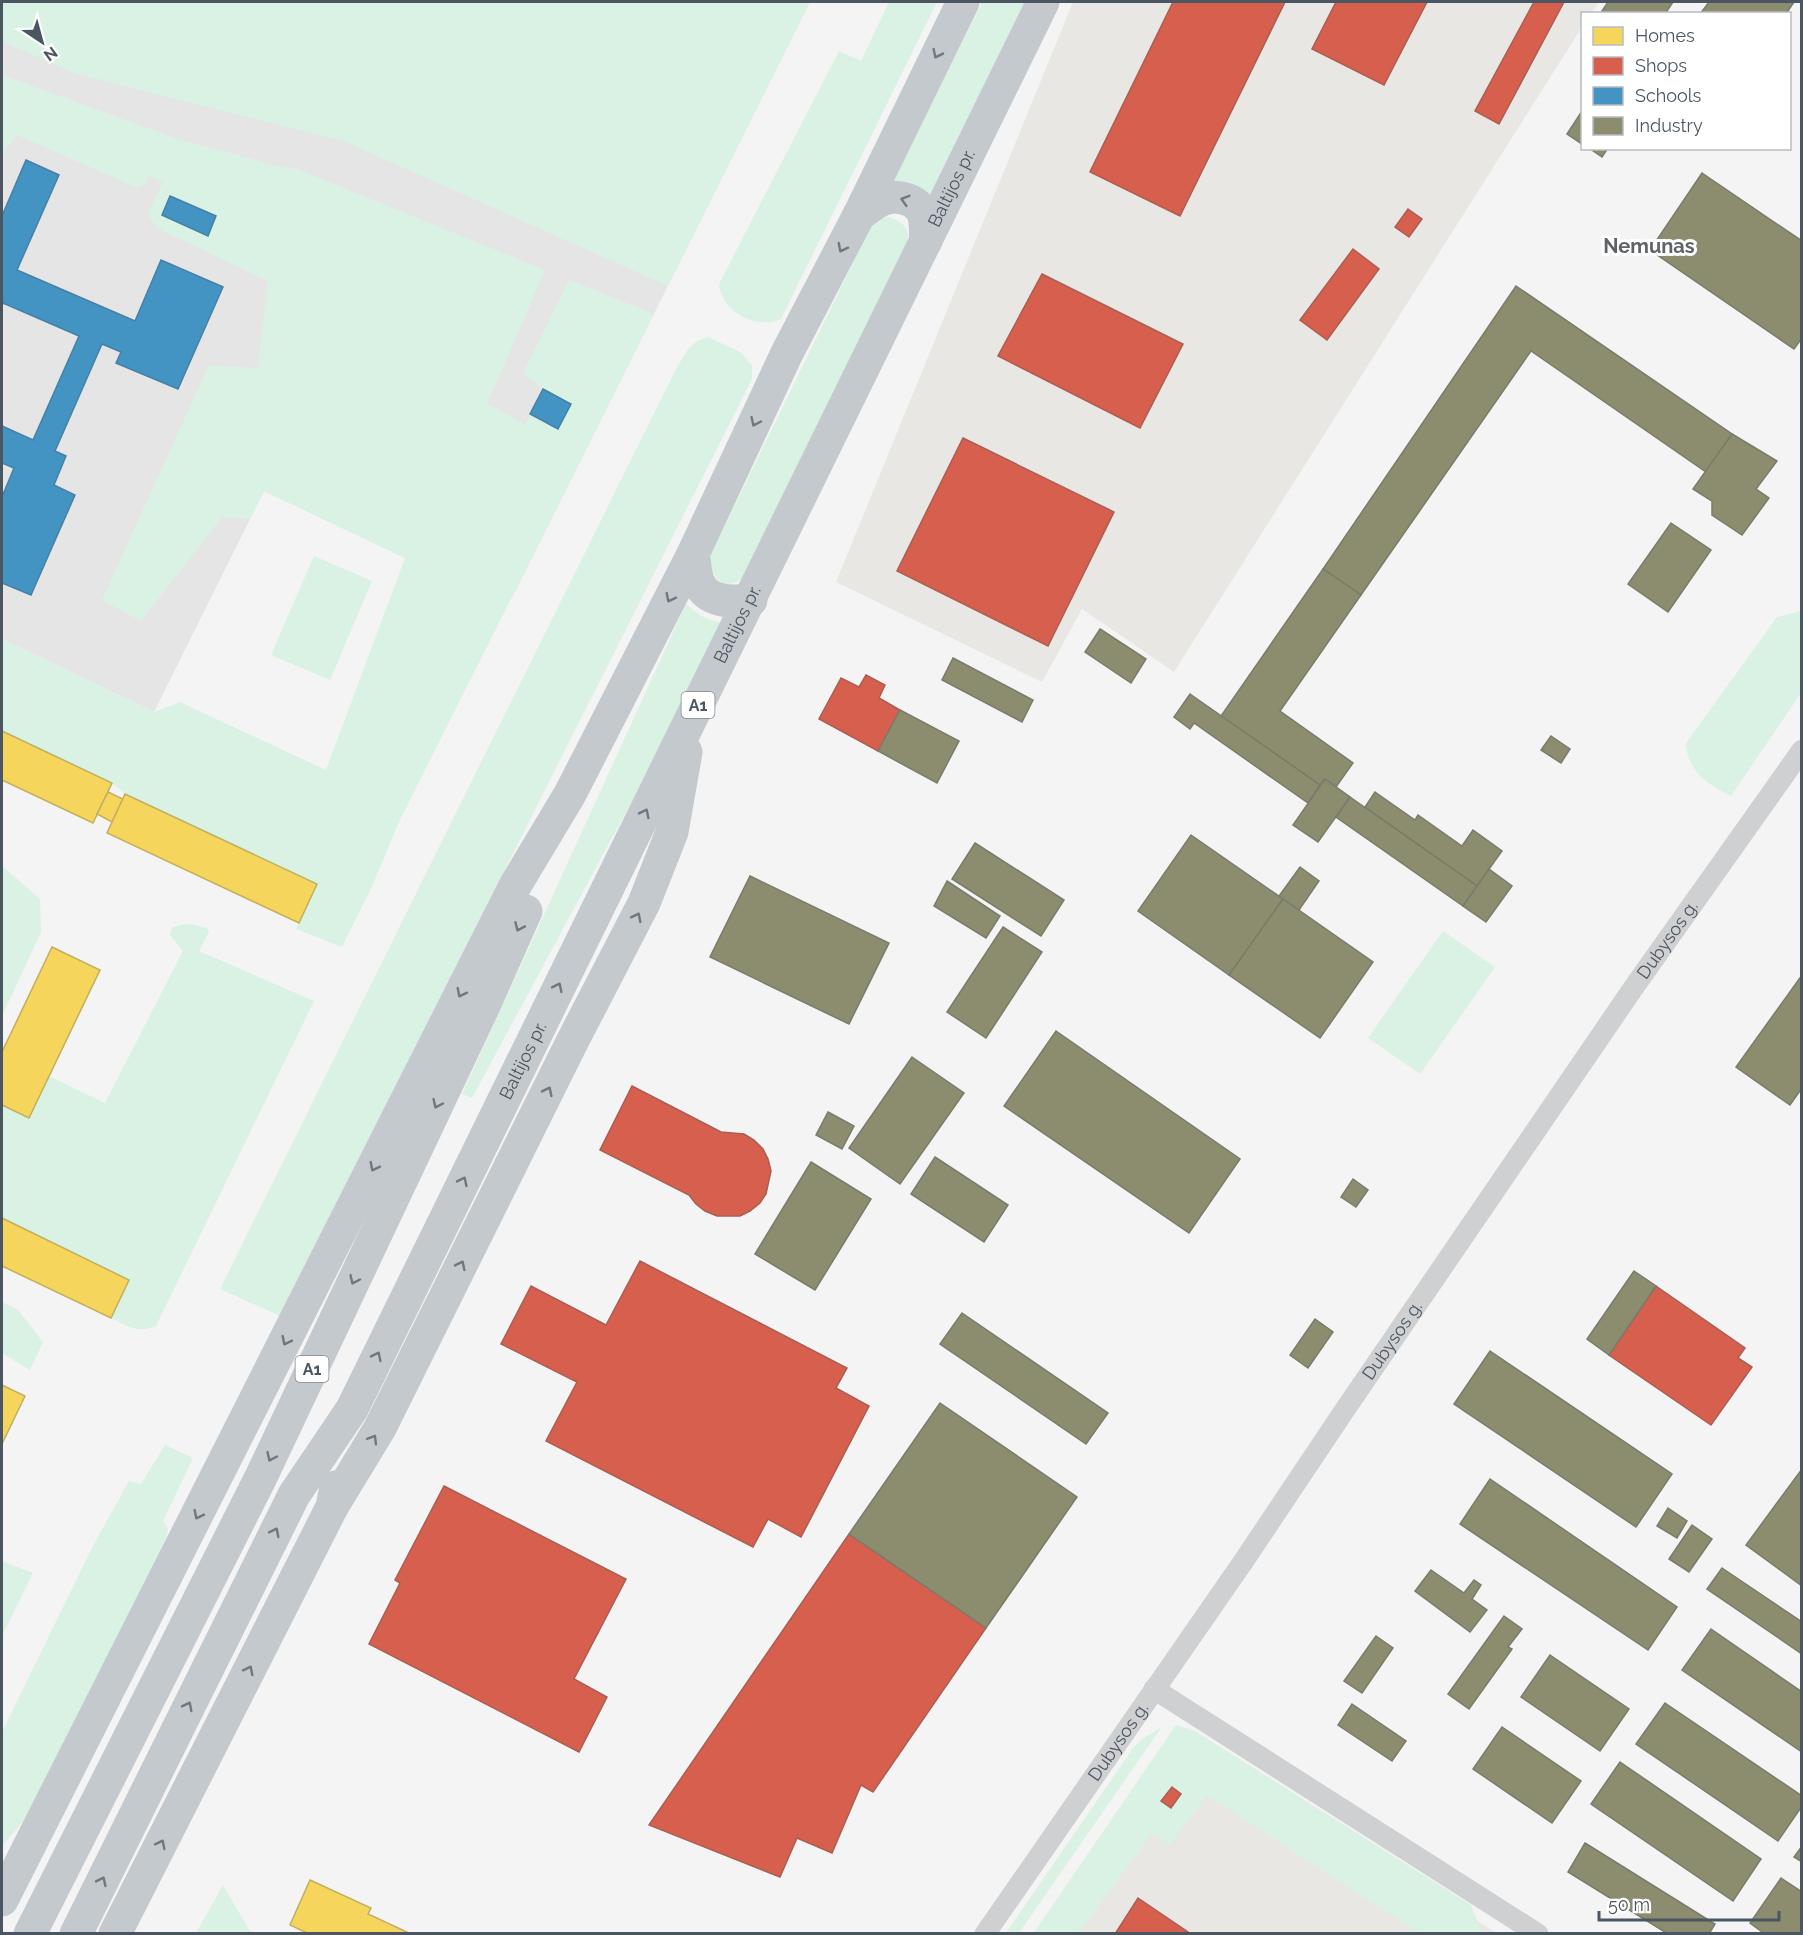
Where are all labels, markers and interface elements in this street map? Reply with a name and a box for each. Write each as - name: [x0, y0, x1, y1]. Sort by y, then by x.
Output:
- north arrow: [12, 12, 72, 72]
- legend: [1581, 12, 1791, 150]
- text: Homes: [1635, 25, 1695, 46]
- text: N: [40, 42, 61, 65]
- one-way arrow: [933, 48, 945, 59]
- text: Shops: [1635, 55, 1687, 76]
- text: Schools: [1635, 85, 1702, 106]
- text: Industry: [1635, 115, 1703, 136]
- street label: Baltijos pr.: [923, 146, 979, 230]
- one-way arrow: [900, 195, 910, 207]
- district label: Nemunas: [1603, 234, 1695, 258]
- one-way arrow: [838, 241, 849, 252]
- one-way arrow: [750, 416, 762, 427]
- street label: Baltijos pr.: [709, 582, 765, 666]
- one-way arrow: [666, 592, 677, 602]
- road number: A1: [682, 692, 714, 718]
- one-way arrow: [637, 808, 649, 819]
- street label: Dubysos g.: [1632, 896, 1702, 983]
- one-way arrow: [630, 913, 641, 924]
- one-way arrow: [514, 921, 526, 932]
- one-way arrow: [551, 983, 562, 994]
- one-way arrow: [457, 986, 469, 997]
- street label: Baltijos pr.: [495, 1018, 551, 1103]
- one-way arrow: [541, 1086, 552, 1097]
- one-way arrow: [433, 1098, 445, 1109]
- one-way arrow: [369, 1160, 381, 1171]
- one-way arrow: [456, 1177, 467, 1188]
- one-way arrow: [454, 1261, 465, 1272]
- one-way arrow: [350, 1274, 362, 1285]
- street label: Dubysos g.: [1358, 1297, 1426, 1384]
- one-way arrow: [282, 1335, 293, 1345]
- one-way arrow: [370, 1352, 381, 1363]
- road number: A1: [296, 1356, 328, 1382]
- one-way arrow: [366, 1435, 378, 1445]
- one-way arrow: [266, 1450, 278, 1461]
- one-way arrow: [193, 1509, 205, 1520]
- one-way arrow: [268, 1527, 280, 1538]
- one-way arrow: [242, 1666, 253, 1676]
- street label: Dubysos g.: [1083, 1698, 1153, 1785]
- one-way arrow: [181, 1702, 192, 1713]
- one-way arrow: [154, 1839, 165, 1850]
- one-way arrow: [94, 1876, 106, 1887]
- scale bar: [1599, 1884, 1779, 1922]
- text: 50 m: [1608, 1894, 1650, 1915]

